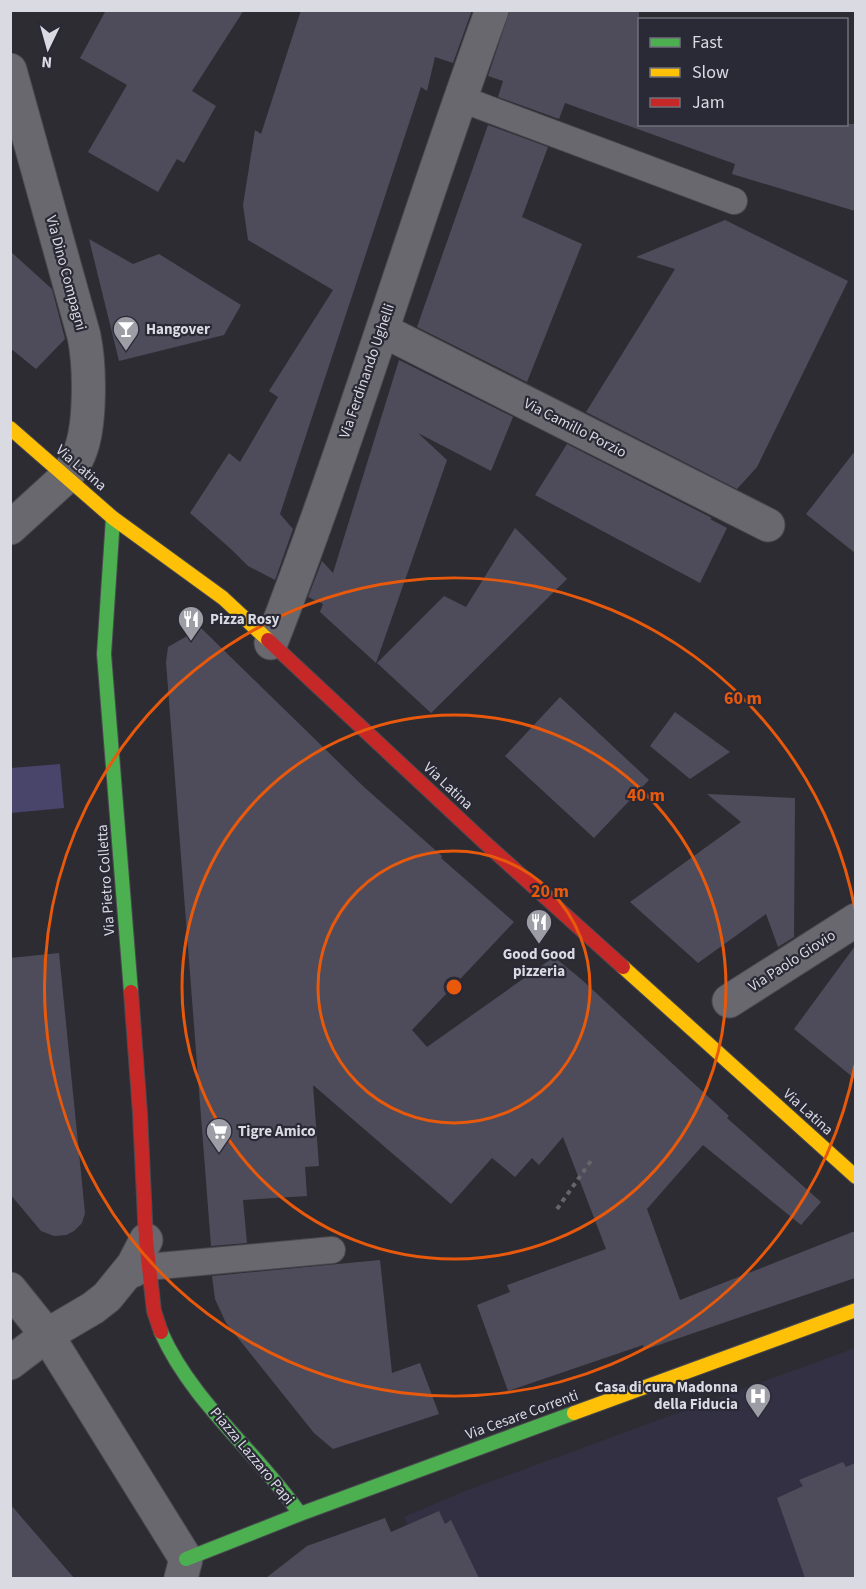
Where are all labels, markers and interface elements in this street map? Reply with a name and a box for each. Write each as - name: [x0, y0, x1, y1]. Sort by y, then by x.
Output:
- north arrow: [18, 18, 78, 78]
- legend: [638, 18, 848, 126]
- text: Fast: [692, 30, 723, 55]
- text: N: [41, 51, 53, 73]
- text: Slow: [692, 60, 729, 85]
- text: Jam: [692, 90, 725, 115]
- street label: Via Dino Compagni: [41, 213, 91, 333]
- street label: Via Ferdinando Ughelli: [334, 301, 400, 441]
- bar icon: Hangover: [111, 314, 141, 352]
- place label: Hangover: [146, 319, 210, 340]
- street label: Via Camillo Porzio: [520, 393, 630, 463]
- street label: Via Latina: [51, 440, 111, 496]
- restaurant icon: Pizza Rosy: [176, 604, 206, 642]
- place label: Pizza Rosy: [210, 609, 280, 630]
- text: 60 m: [724, 686, 762, 711]
- street label: Via Latina: [418, 757, 478, 815]
- text: 40 m: [627, 783, 665, 808]
- street label: Via Pietro Colletta: [92, 824, 120, 936]
- text: 20 m: [531, 879, 569, 904]
- restaurant icon: Good Good pizzeria: [524, 907, 554, 945]
- street label: Via Paolo Giovio: [744, 925, 840, 997]
- place label: Good Good pizzeria: [503, 944, 575, 982]
- centre of rings: [444, 977, 464, 997]
- street label: Via Latina: [778, 1084, 838, 1140]
- supermarket icon: Tigre Amico: [204, 1116, 234, 1154]
- place label: Tigre Amico: [238, 1121, 316, 1142]
- place label: Casa di cura Madonna della Fiducia: [595, 1377, 738, 1415]
- hospital icon: Casa di cura Madonna della Fiducia: [743, 1381, 773, 1419]
- street label: Via Cesare Correnti: [463, 1385, 581, 1445]
- street label: Piazza Lazzaro Papi: [205, 1403, 299, 1509]

